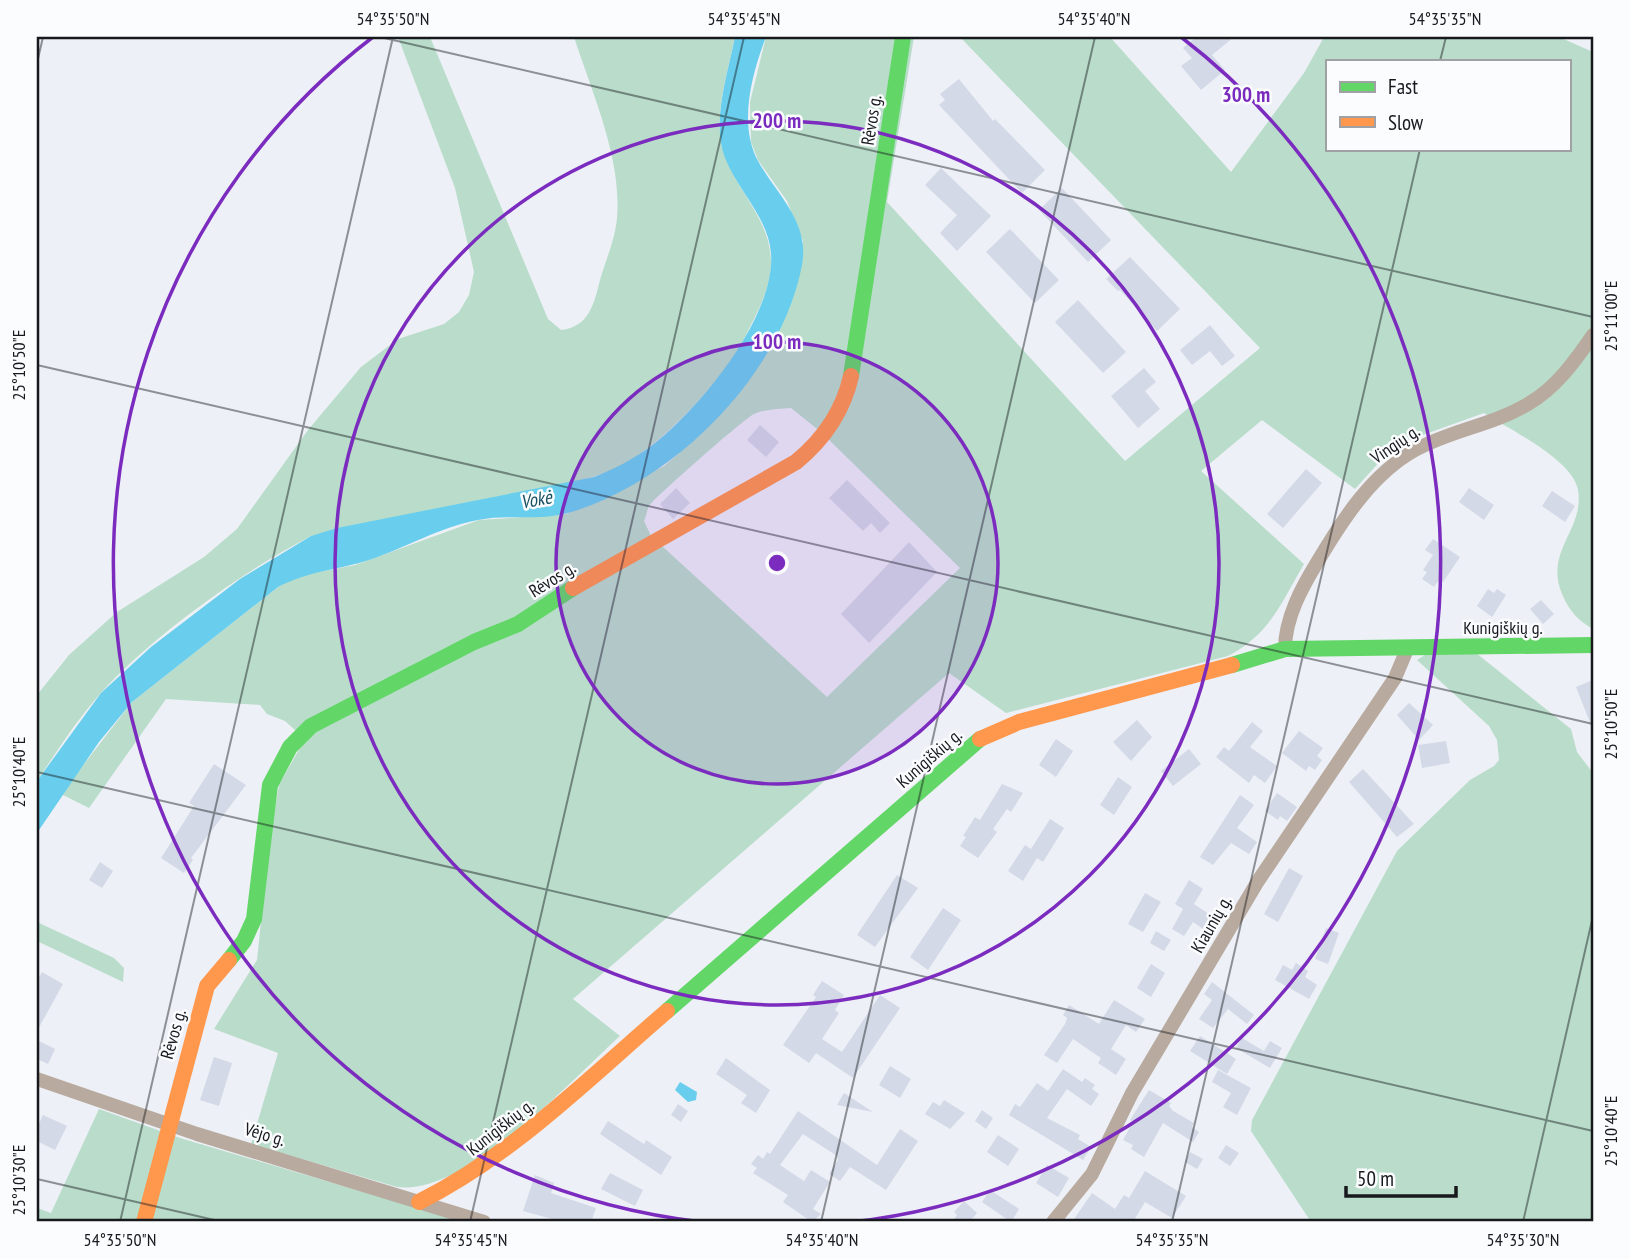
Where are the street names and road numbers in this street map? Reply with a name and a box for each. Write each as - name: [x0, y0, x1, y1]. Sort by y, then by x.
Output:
- street label: Rėvos g.: [856, 93, 886, 147]
- street label: Vingių g.: [1365, 419, 1424, 469]
- street label: Rėvos g.: [524, 556, 580, 602]
- street label: Kunigiškių g.: [1463, 616, 1543, 639]
- street label: Kunigiškių g.: [891, 723, 967, 793]
- street label: Kiaunių g.: [1185, 891, 1237, 957]
- street label: Rėvos g.: [155, 1006, 191, 1062]
- street label: Kunigiškių g.: [462, 1093, 538, 1161]
- street label: Vėjo g.: [241, 1117, 288, 1151]

